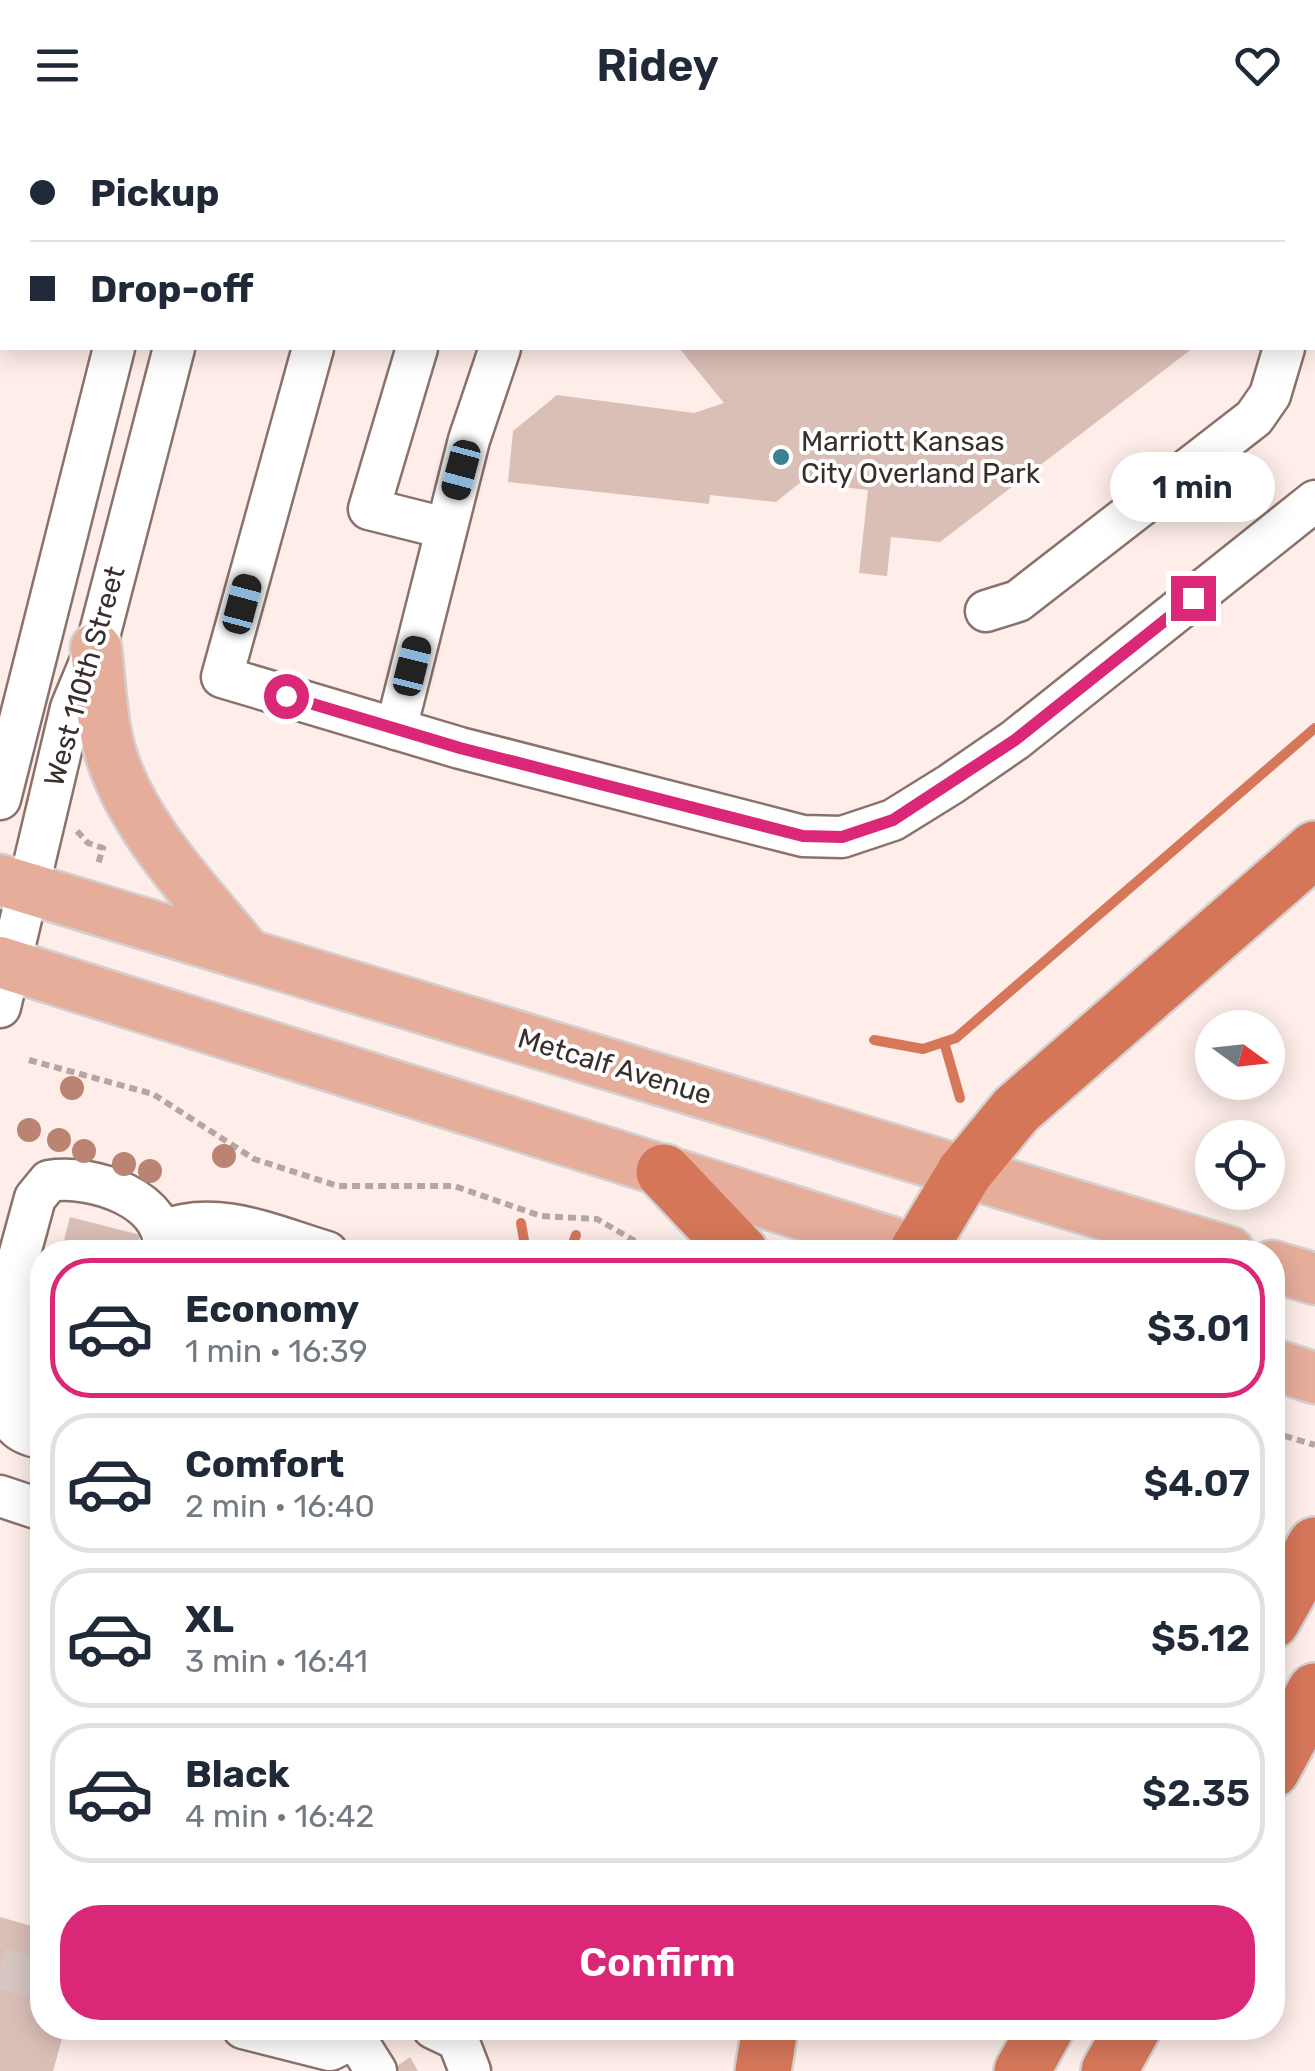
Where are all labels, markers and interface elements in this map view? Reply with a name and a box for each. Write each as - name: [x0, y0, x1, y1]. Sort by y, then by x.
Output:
- icon: menu: [30, 38, 85, 93]
- icon: heart: [1230, 38, 1285, 93]
- text: Ridey: [596, 39, 719, 92]
- text: Pickup: [90, 170, 219, 216]
- text: Drop-off: [90, 266, 253, 312]
- place label: Marriott Kansas City Overland Park: [801, 425, 1041, 490]
- car: [439, 437, 483, 503]
- marker: Marriott Kansas City Overland Park: [770, 446, 792, 468]
- callout: 1 min: [1110, 453, 1276, 523]
- text: 1 min: [1152, 468, 1233, 506]
- street label: West 110th Street: [37, 562, 132, 790]
- car: [220, 571, 264, 637]
- route end: [1171, 576, 1216, 621]
- car: [390, 633, 434, 699]
- route start: [264, 674, 309, 719]
- north arrow: [1195, 1010, 1285, 1100]
- map controls: [1195, 1010, 1285, 1210]
- street label: Metcalf Avenue: [514, 1021, 716, 1112]
- button: locate: [1195, 1120, 1285, 1210]
- icon: car: [65, 1283, 155, 1373]
- text: Economy: [185, 1286, 359, 1332]
- text: $3.01: [1147, 1305, 1250, 1351]
- text: 1 min · 16:39: [185, 1332, 368, 1370]
- icon: car: [65, 1438, 155, 1528]
- text: Comfort: [185, 1441, 344, 1487]
- text: $4.07: [1143, 1460, 1250, 1506]
- text: 2 min · 16:40: [185, 1487, 375, 1525]
- icon: car: [65, 1593, 155, 1683]
- text: XL: [185, 1596, 234, 1642]
- text: $5.12: [1151, 1615, 1250, 1661]
- text: 3 min · 16:41: [185, 1642, 368, 1680]
- icon: car: [65, 1748, 155, 1838]
- text: Black: [185, 1751, 290, 1797]
- text: $2.35: [1142, 1770, 1250, 1816]
- text: 4 min · 16:42: [185, 1797, 374, 1835]
- button: Confirm: [60, 1905, 1255, 2020]

